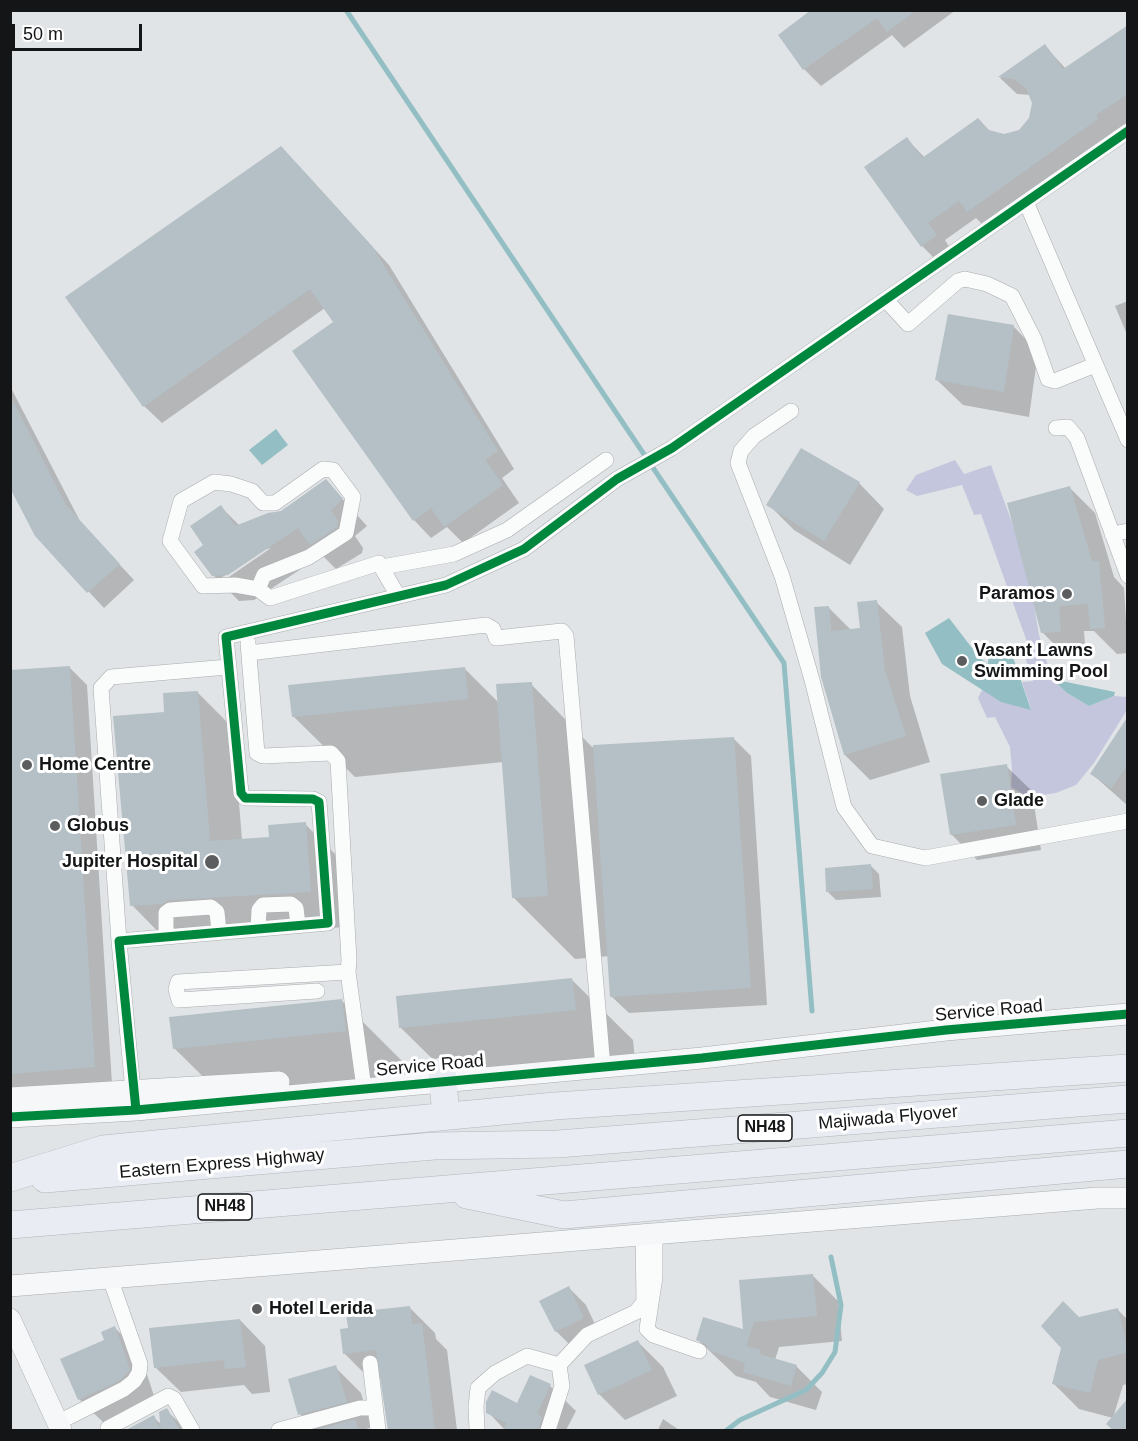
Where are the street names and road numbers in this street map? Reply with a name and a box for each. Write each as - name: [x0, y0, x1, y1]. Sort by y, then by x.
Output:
- street label: Service Road: [934, 996, 1044, 1026]
- street label: Service Road: [375, 1051, 485, 1081]
- street label: Majiwada Flyover: [817, 1101, 959, 1135]
- road number: NH48: [738, 1115, 792, 1141]
- street label: Eastern Express Highway: [118, 1144, 326, 1184]
- road number: NH48: [198, 1194, 252, 1220]

